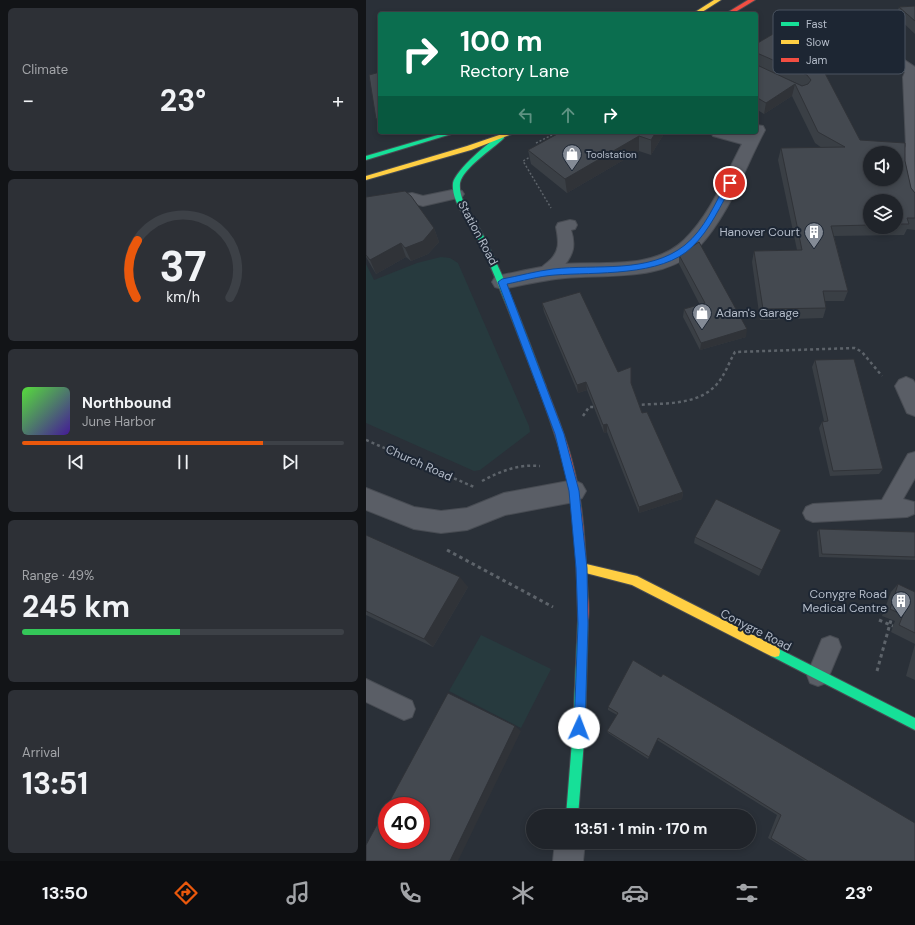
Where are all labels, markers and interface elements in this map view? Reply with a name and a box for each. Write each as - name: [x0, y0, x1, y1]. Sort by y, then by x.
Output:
- legend: [773, 10, 905, 74]
- text: Fast: [806, 17, 827, 31]
- text: 100 m: [460, 23, 543, 60]
- icon: right: [394, 28, 446, 80]
- text: Slow: [806, 35, 830, 49]
- text: Jam: [806, 53, 827, 67]
- text: Rectory Lane: [460, 59, 569, 83]
- text: Climate: [22, 61, 68, 78]
- text: 23°: [160, 81, 206, 120]
- text: −: [22, 86, 34, 115]
- text: +: [332, 86, 344, 115]
- icon: left: [515, 104, 537, 126]
- icon: ahead: [557, 104, 579, 126]
- icon: right: [599, 104, 621, 126]
- shop icon: Toolstation: [561, 143, 583, 171]
- map controls: [863, 146, 903, 234]
- button: sound: [863, 146, 903, 186]
- place label: Toolstation: [586, 148, 637, 161]
- pin: [713, 166, 747, 200]
- icon: arrive: [719, 172, 741, 194]
- button: layers: [863, 194, 903, 234]
- street label: Station Road: [454, 198, 502, 268]
- building icon: Hanover Court: [803, 221, 825, 249]
- place label: Hanover Court: [719, 224, 800, 240]
- text: 37: [159, 240, 207, 294]
- text: km/h: [166, 287, 200, 305]
- shop icon: Adam's Garage: [691, 302, 713, 330]
- place label: Adam's Garage: [716, 305, 799, 321]
- text: Northbound: [82, 393, 171, 413]
- text: June Harbor: [82, 413, 156, 430]
- street label: Church Road: [383, 441, 455, 485]
- icon: previous: [65, 451, 87, 473]
- icon: pause: [172, 451, 194, 473]
- icon: next: [279, 451, 301, 473]
- text: Range · 49%: [22, 567, 94, 584]
- place label: Conygre Road Medical Centre: [802, 586, 887, 616]
- text: 245 km: [22, 587, 130, 626]
- building icon: Conygre Road Medical Centre: [890, 590, 912, 618]
- street label: Conygre Road: [718, 605, 794, 655]
- position arrow: [558, 707, 600, 749]
- text: Arrival: [22, 744, 60, 761]
- text: 13:51: [22, 764, 88, 803]
- speed limit sign: 40: [378, 797, 430, 849]
- text: 13:51 · 1 min · 170 m: [575, 819, 707, 839]
- icon: directions: [172, 879, 200, 907]
- icon: music: [284, 879, 312, 907]
- icon: phone: [396, 879, 424, 907]
- icon: climate: [509, 879, 537, 907]
- icon: car: [621, 879, 649, 907]
- icon: filters: [733, 879, 761, 907]
- text: 13:50: [42, 881, 88, 905]
- text: 23°: [845, 881, 873, 905]

